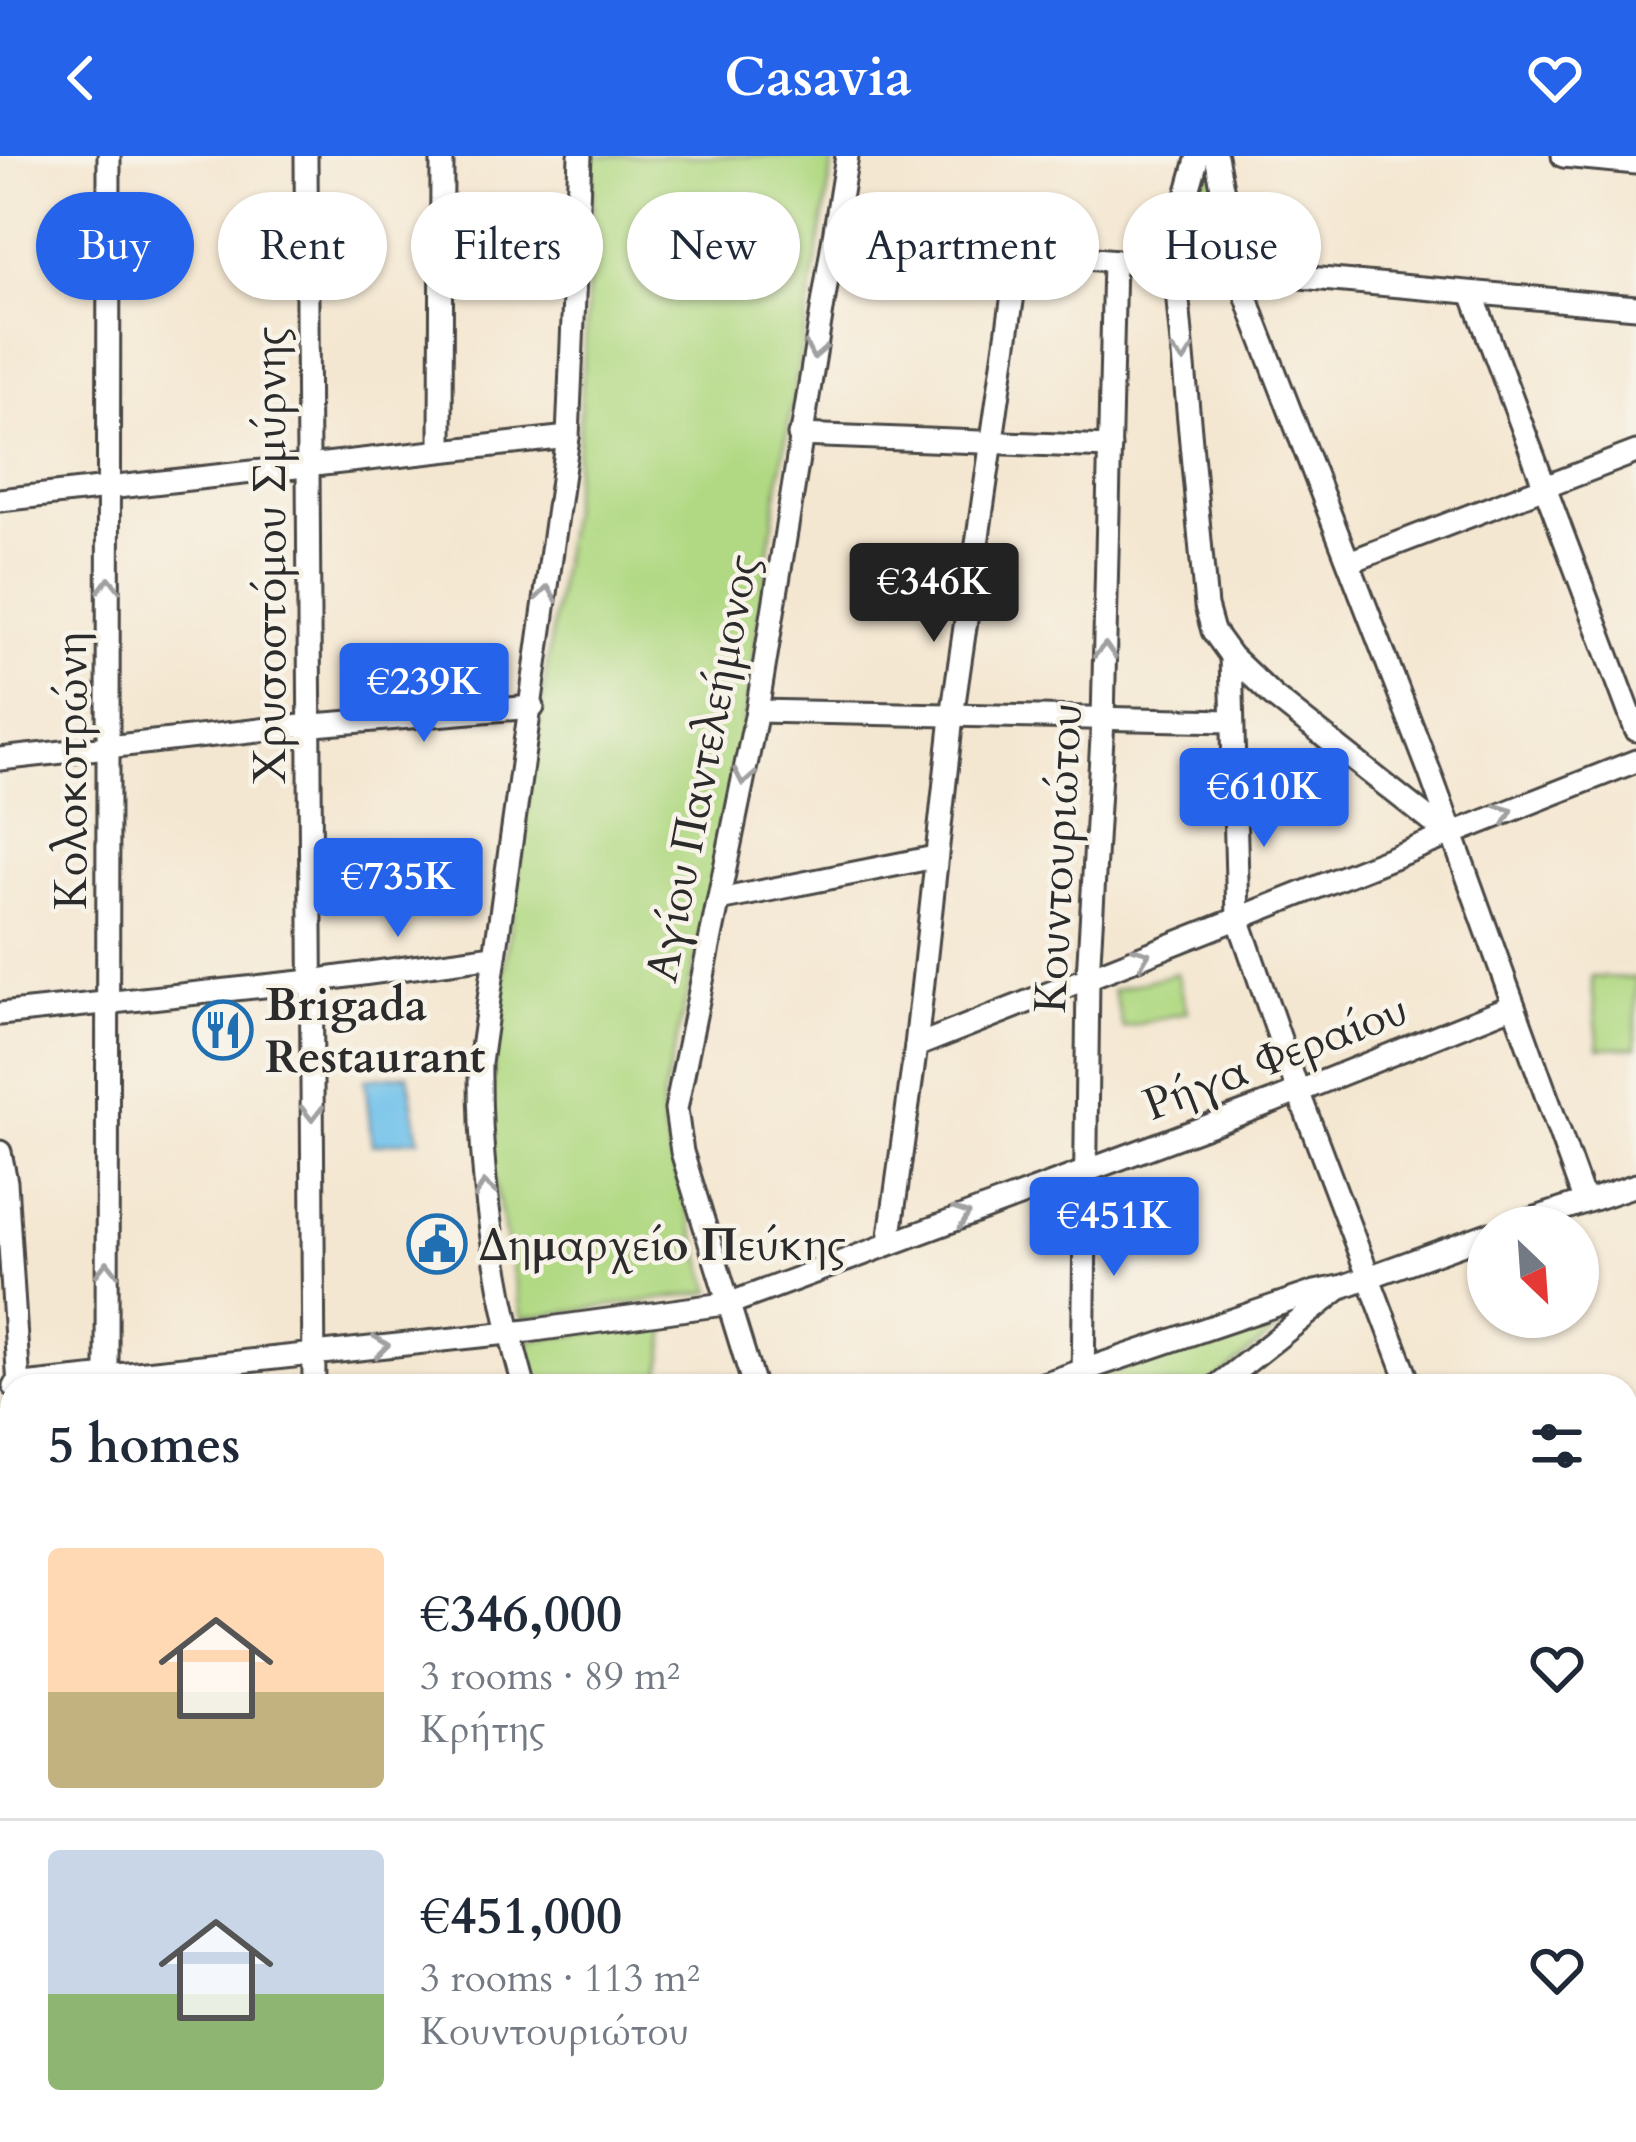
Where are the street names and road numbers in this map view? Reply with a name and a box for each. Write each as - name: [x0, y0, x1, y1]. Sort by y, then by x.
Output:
- street label: Χρυσοστόμου Σμύρνης: [240, 326, 301, 784]
- street label: Αγίου Παντελεήμονος: [631, 549, 774, 987]
- street label: Κολοκοτρώνη: [41, 632, 102, 910]
- street label: Κουντουριώτου: [1020, 702, 1097, 1015]
- street label: Ρήγα Φεραίου: [1135, 979, 1416, 1136]

